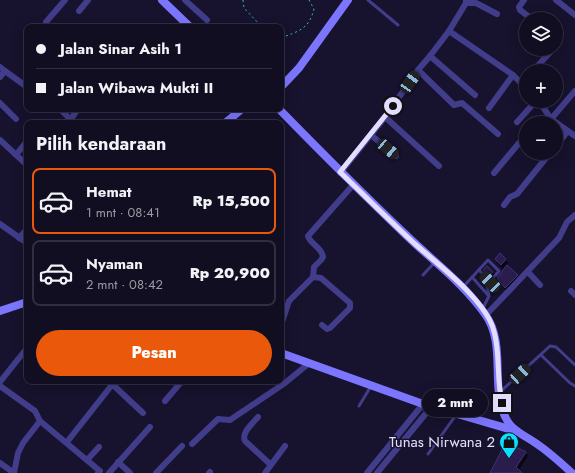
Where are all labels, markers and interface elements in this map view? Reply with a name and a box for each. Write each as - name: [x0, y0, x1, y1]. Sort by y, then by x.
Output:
- map controls: [519, 12, 563, 160]
- button: layers: [519, 12, 563, 56]
- text: Jalan Sinar Asih 1: [60, 38, 182, 60]
- button: +: [519, 64, 563, 108]
- car: [398, 69, 422, 95]
- text: Jalan Wibawa Mukti II: [60, 77, 213, 99]
- route start: [384, 97, 402, 115]
- button: −: [519, 116, 563, 160]
- text: Pilih kendaraan: [36, 131, 166, 157]
- car: [375, 137, 401, 161]
- text: Hemat: [86, 181, 132, 203]
- icon: car: [38, 183, 74, 219]
- text: Rp 15,500: [193, 190, 270, 212]
- text: 1 mnt · 08:41: [86, 203, 160, 222]
- text: Nyaman: [86, 253, 143, 275]
- icon: car: [38, 255, 74, 291]
- text: Rp 20,900: [190, 262, 270, 284]
- car: [477, 269, 503, 295]
- text: 2 mnt · 08:42: [86, 275, 163, 294]
- button: Pesan: [36, 330, 272, 376]
- car: [507, 361, 533, 387]
- callout: 2 mnt: [422, 389, 488, 417]
- text: 2 mnt: [437, 393, 473, 412]
- route end: [493, 394, 511, 412]
- place label: Tunas Nirwana 2: [389, 431, 495, 453]
- shop icon: Tunas Nirwana 2: [498, 431, 520, 459]

